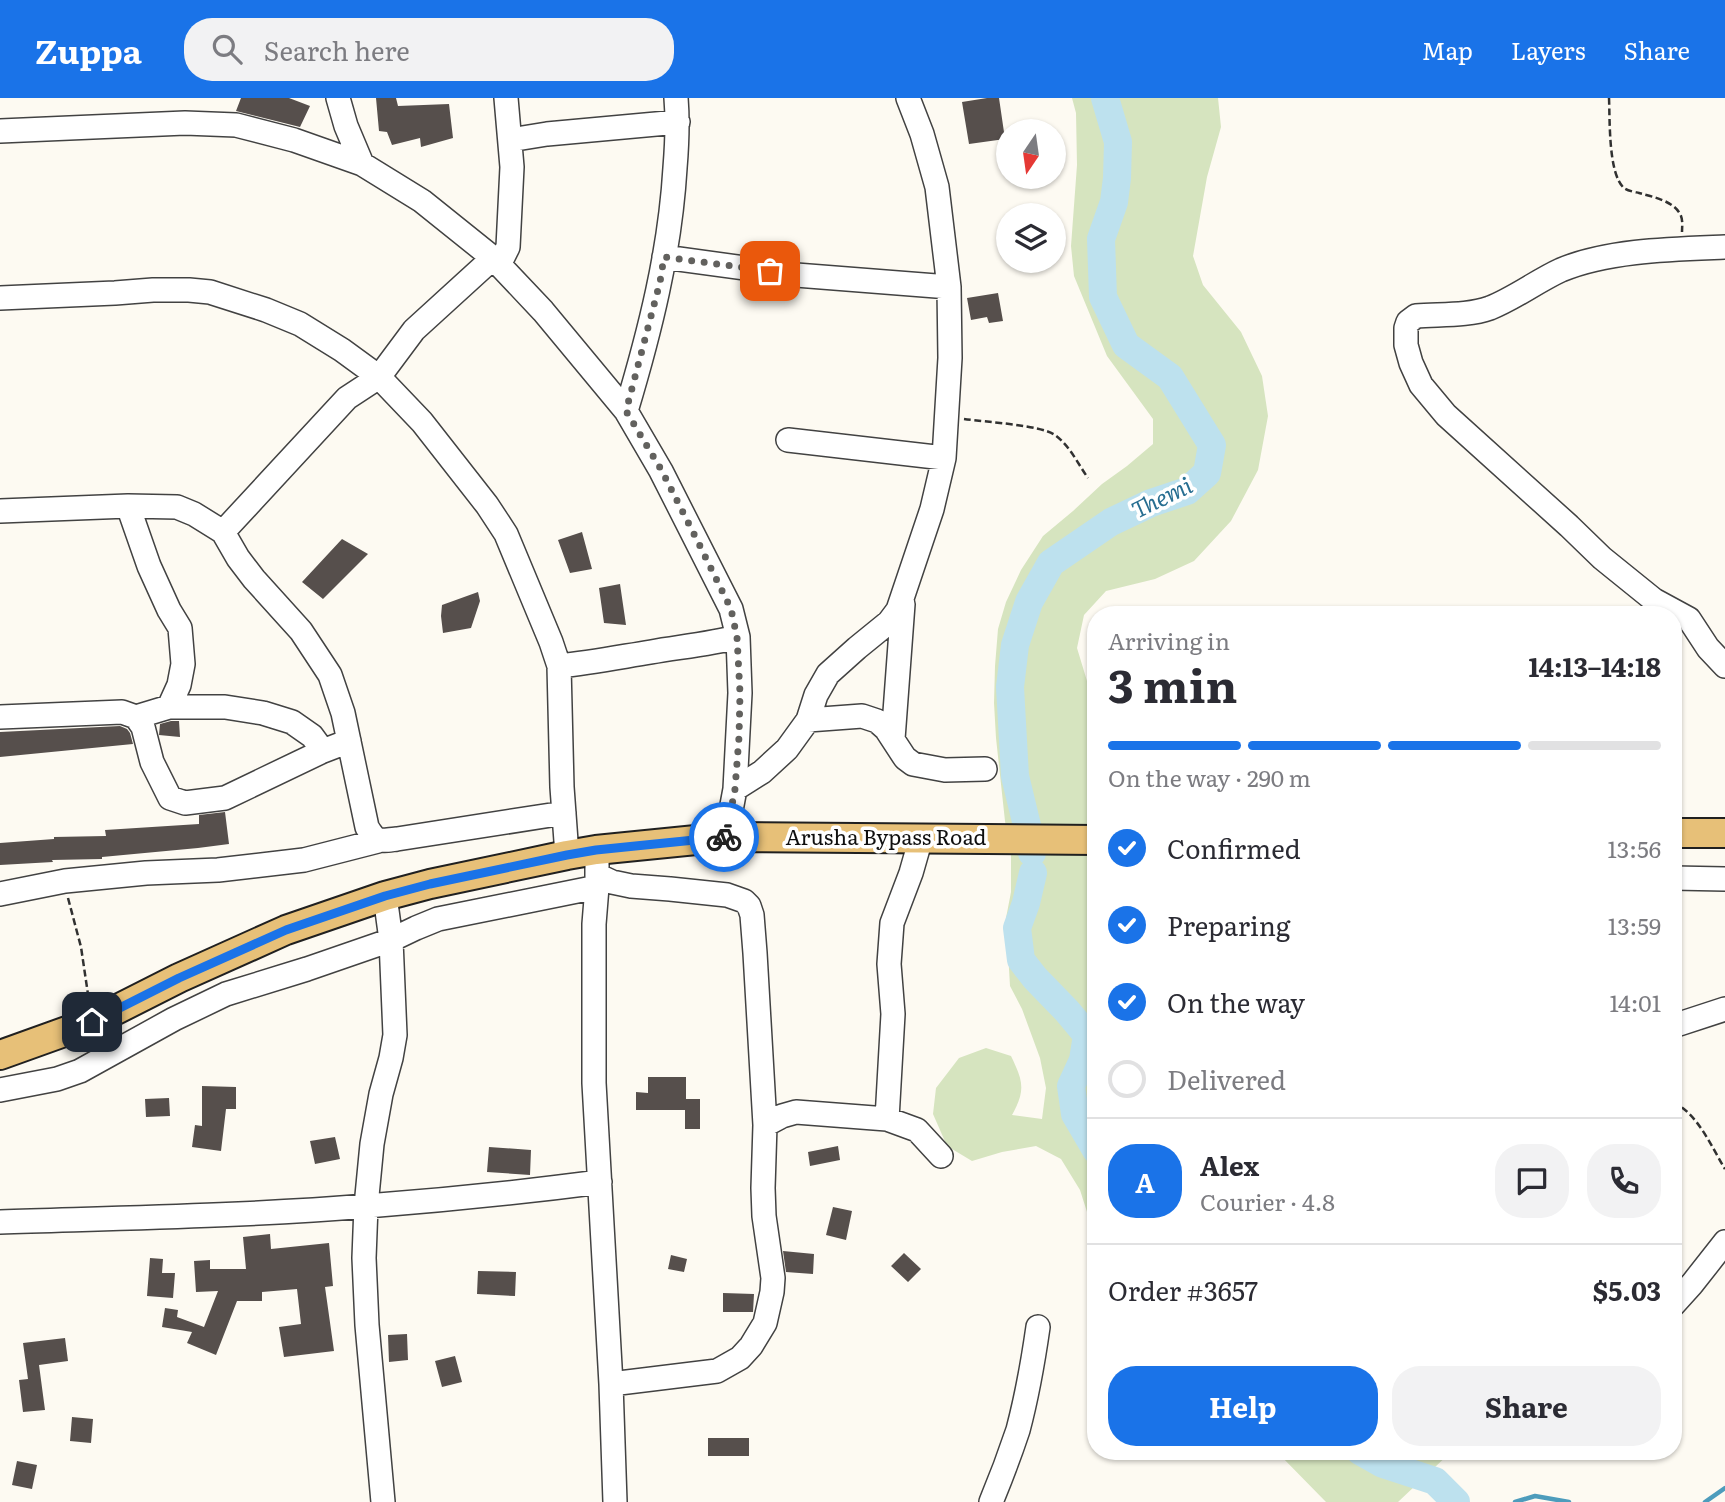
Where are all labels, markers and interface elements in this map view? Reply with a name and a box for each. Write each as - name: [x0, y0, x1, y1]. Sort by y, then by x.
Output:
- search box: [184, 18, 674, 81]
- text: Zuppa: [35, 25, 142, 74]
- icon: search: [208, 30, 246, 68]
- text: Search here: [264, 30, 410, 69]
- text: Map: [1422, 32, 1473, 67]
- text: Layers: [1511, 32, 1585, 67]
- text: Share: [1623, 32, 1690, 67]
- north arrow: [996, 119, 1066, 189]
- map controls: [996, 119, 1066, 273]
- button: layers: [996, 203, 1066, 273]
- pin: [740, 241, 800, 301]
- icon: bag: [751, 252, 789, 290]
- water label: Themi: [1125, 467, 1197, 525]
- text: Arriving in: [1108, 623, 1230, 657]
- text: 14:13–14:18: [1529, 646, 1661, 685]
- text: 3 min: [1108, 649, 1238, 717]
- text: On the way · 290 m: [1108, 760, 1311, 794]
- courier: [689, 802, 759, 872]
- icon: bike: [705, 818, 743, 856]
- street label: Arusha Bypass Road: [786, 820, 987, 851]
- text: Confirmed: [1167, 828, 1301, 867]
- icon: check: [1108, 829, 1146, 867]
- text: 13:56: [1607, 831, 1661, 865]
- text: Preparing: [1167, 905, 1290, 944]
- icon: check: [1108, 906, 1146, 944]
- text: 13:59: [1608, 908, 1661, 942]
- text: On the way: [1167, 982, 1305, 1021]
- icon: check: [1108, 983, 1146, 1021]
- text: 14:01: [1610, 985, 1661, 1019]
- pin: [62, 992, 122, 1052]
- icon: home: [73, 1003, 111, 1041]
- text: Delivered: [1167, 1059, 1286, 1098]
- button: chat: [1495, 1144, 1569, 1218]
- button: phone: [1587, 1144, 1661, 1218]
- text: Alex: [1200, 1145, 1259, 1184]
- text: A: [1135, 1162, 1155, 1201]
- text: Courier · 4.8: [1200, 1184, 1335, 1218]
- text: Order #3657: [1108, 1270, 1258, 1309]
- text: $5.03: [1593, 1270, 1661, 1309]
- button: Help: [1108, 1366, 1378, 1446]
- button: Share: [1392, 1366, 1661, 1446]

